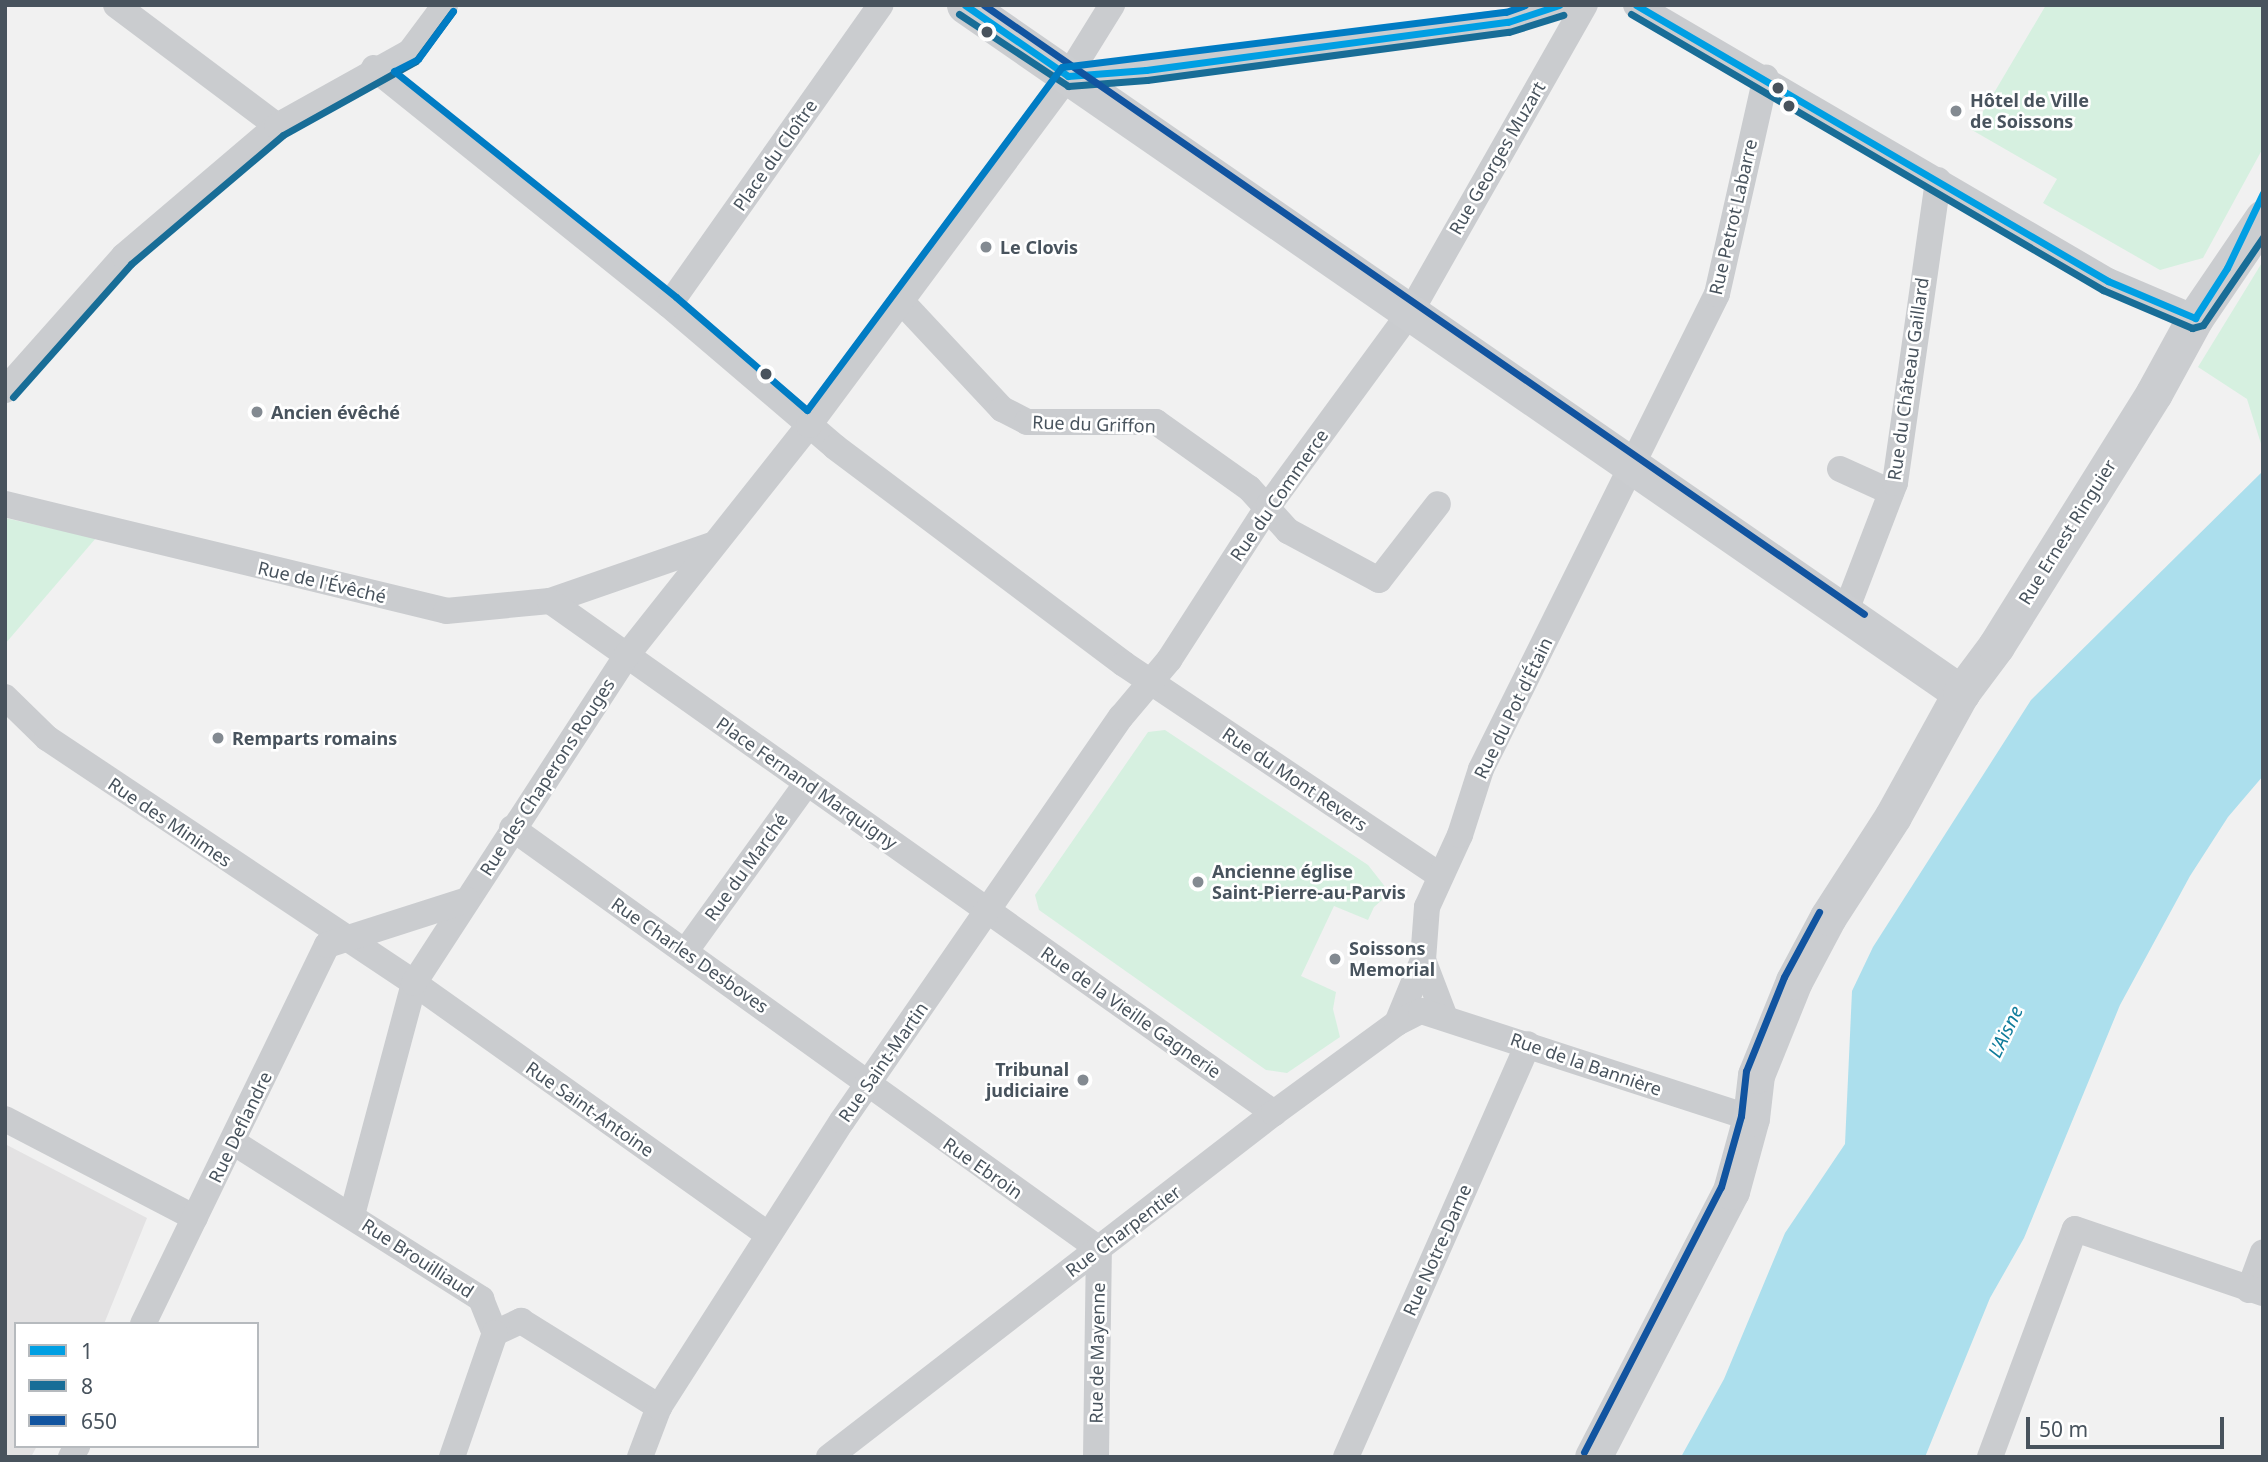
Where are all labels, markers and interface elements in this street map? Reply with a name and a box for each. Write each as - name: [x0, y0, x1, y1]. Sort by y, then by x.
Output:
- unlabelled marker: [980, 25, 994, 39]
- street label: Rue Georges Muzart: [1444, 78, 1550, 238]
- unlabelled marker: [1771, 81, 1785, 95]
- place label: Hôtel de Ville de Soissons: [1970, 90, 2089, 132]
- street label: Place du Cloître: [729, 95, 821, 215]
- unlabelled marker: [1782, 99, 1796, 113]
- marker: Hôtel de Ville de Soissons: [1948, 103, 1964, 119]
- street label: Rue Petrot Labarre: [1705, 137, 1761, 297]
- place label: Le Clovis: [1000, 236, 1078, 258]
- marker: Le Clovis: [978, 239, 994, 255]
- street label: Rue du Château Gaillard: [1883, 276, 1933, 482]
- unlabelled marker: [759, 367, 773, 381]
- place label: Ancien évêché: [271, 401, 400, 423]
- marker: Ancien évêché: [249, 404, 265, 420]
- street label: Rue du Griffon: [1032, 411, 1156, 437]
- street label: Rue du Commerce: [1225, 425, 1333, 565]
- street label: Rue Ernest Ringuier: [2014, 455, 2120, 609]
- street label: Rue de l'Évêché: [256, 557, 388, 607]
- street label: Rue du Pot d'Étain: [1469, 634, 1557, 782]
- street label: Rue des Chaperons Rouges: [475, 674, 619, 880]
- street label: Place Fernand Marquigny: [712, 712, 902, 854]
- street label: Rue du Mont Revers: [1219, 723, 1371, 835]
- place label: Remparts romains: [232, 727, 397, 749]
- marker: Remparts romains: [210, 730, 226, 746]
- street label: Rue des Minimes: [104, 773, 236, 871]
- street label: Rue du Marché: [700, 809, 792, 925]
- place label: Ancienne église Saint-Pierre-au-Parvis: [1212, 861, 1406, 903]
- marker: Ancienne église Saint-Pierre-au-Parvis: [1190, 874, 1206, 890]
- street label: Rue Charles Desboves: [607, 893, 773, 1017]
- place label: Soissons Memorial: [1349, 938, 1435, 981]
- street label: Rue de la Vieille Gagnerie: [1037, 942, 1225, 1082]
- marker: Soissons Memorial: [1327, 951, 1343, 967]
- street label: Rue Saint-Martin: [834, 998, 932, 1126]
- water label: L'Aisne: [1984, 1002, 2028, 1062]
- street label: Rue de la Bannière: [1508, 1028, 1664, 1100]
- street label: Rue Saint-Antoine: [522, 1057, 658, 1161]
- place label: Tribunal judiciaire: [986, 1059, 1069, 1102]
- street label: Rue Deflandre: [204, 1068, 276, 1186]
- marker: Tribunal judiciaire: [1075, 1072, 1091, 1088]
- street label: Rue Ebroin: [939, 1133, 1027, 1203]
- street label: Rue Charpentier: [1061, 1181, 1185, 1281]
- street label: Rue Notre-Dame: [1398, 1181, 1476, 1319]
- street label: Rue Brouilliaud: [358, 1214, 478, 1302]
- street label: Rue de Mayenne: [1085, 1282, 1109, 1424]
- legend: [14, 1322, 259, 1448]
- text: 1: [81, 1337, 93, 1365]
- text: 8: [81, 1372, 93, 1400]
- scale bar: [2030, 1402, 2228, 1446]
- text: 650: [81, 1407, 117, 1435]
- text: 50 m: [2039, 1415, 2088, 1443]

